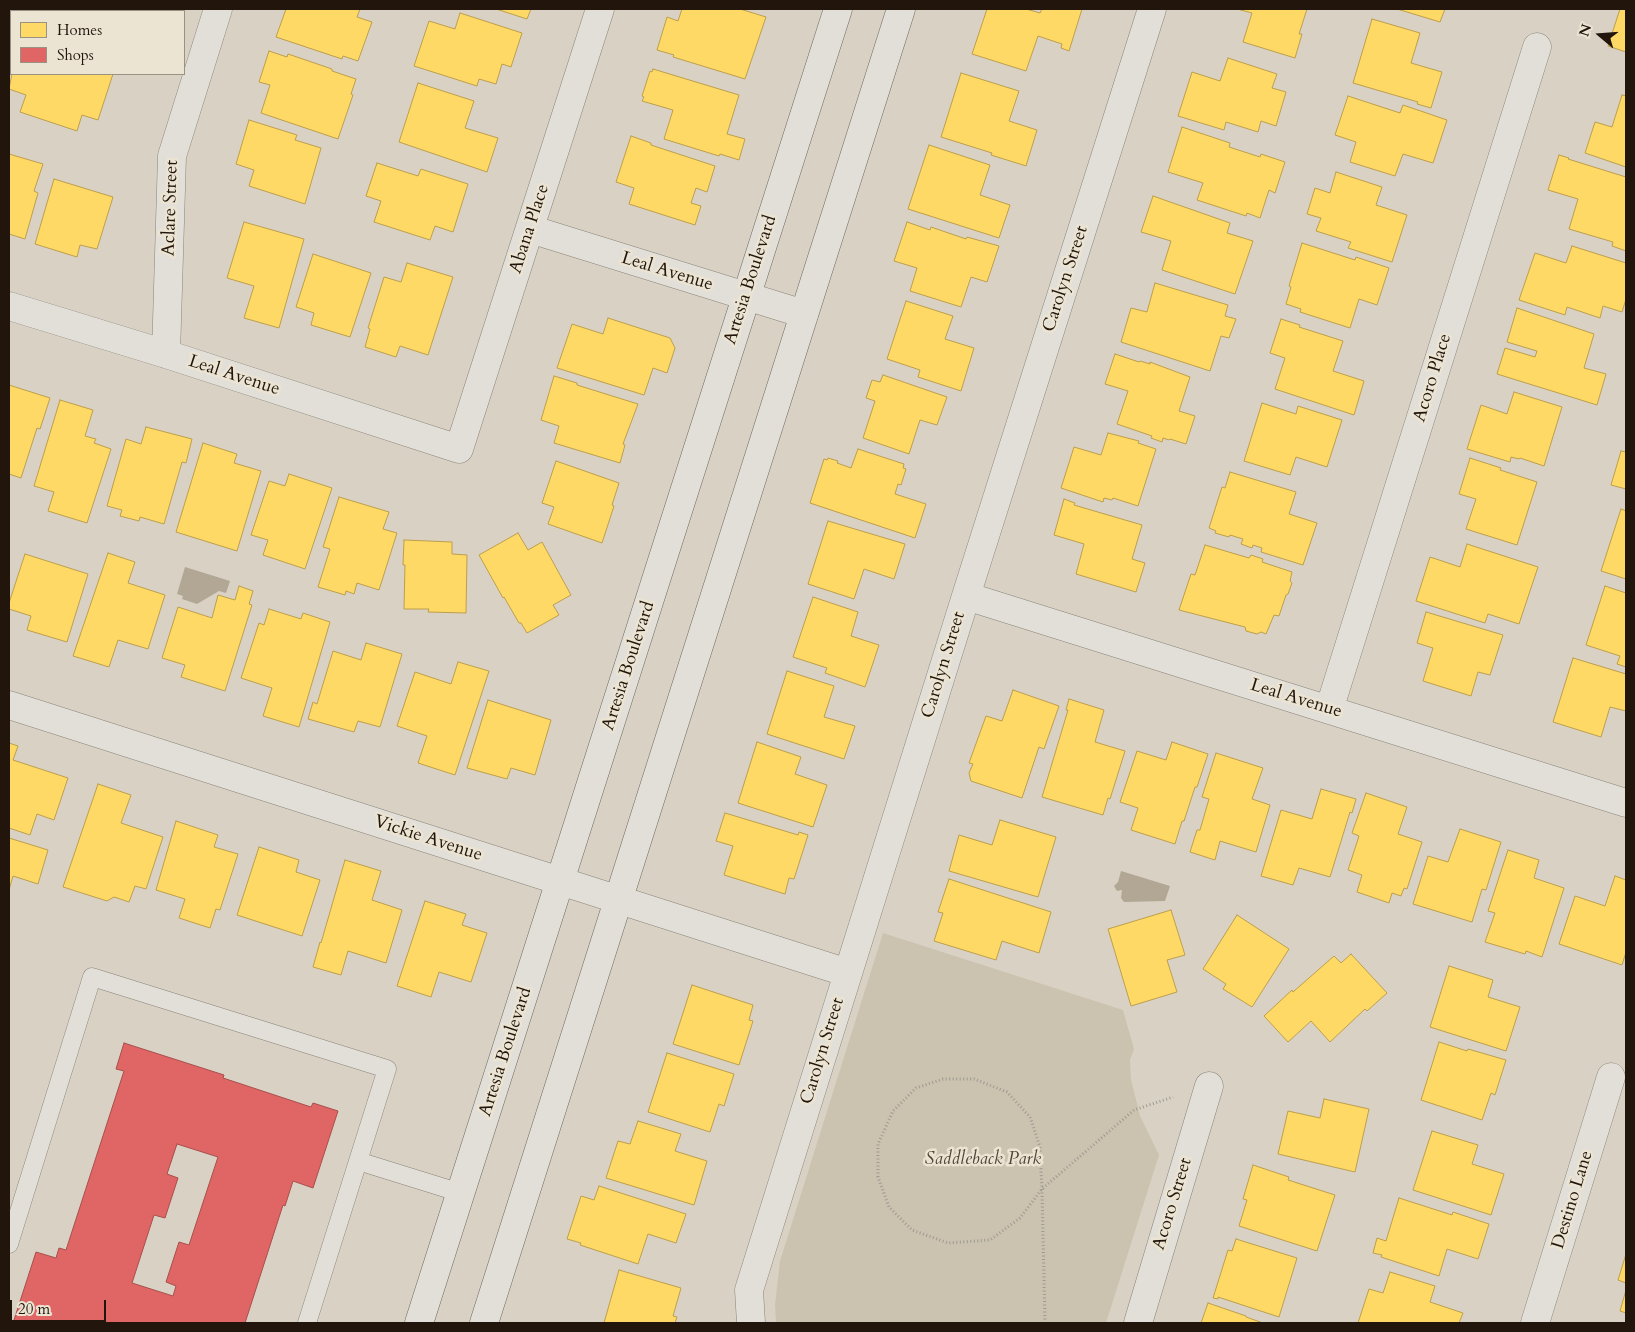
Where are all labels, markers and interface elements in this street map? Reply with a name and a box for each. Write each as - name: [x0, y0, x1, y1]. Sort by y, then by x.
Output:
- legend: [10, 10, 185, 75]
- north arrow: [1575, 10, 1625, 60]
- text: Homes: [57, 20, 102, 40]
- text: N: [1574, 21, 1596, 39]
- text: Shops: [57, 45, 94, 65]
- street label: Aclare Street: [159, 160, 183, 256]
- street label: Abana Place: [505, 182, 555, 276]
- street label: Artesia Boulevard: [720, 213, 782, 347]
- street label: Carolyn Street: [1039, 223, 1093, 335]
- street label: Leal Avenue: [619, 248, 715, 296]
- street label: Acoro Place: [1409, 331, 1457, 425]
- street label: Leal Avenue: [186, 351, 282, 401]
- street label: Artesia Boulevard: [598, 599, 660, 733]
- street label: Carolyn Street: [918, 609, 970, 721]
- street label: Leal Avenue: [1248, 675, 1344, 723]
- street label: Vickie Avenue: [371, 811, 485, 867]
- street label: Artesia Boulevard: [475, 985, 537, 1119]
- street label: Carolyn Street: [797, 995, 849, 1107]
- street label: Destino Lane: [1548, 1148, 1598, 1252]
- park label: Saddleback Park: [925, 1149, 1041, 1171]
- street label: Acoro Street: [1149, 1155, 1197, 1253]
- scale bar: [12, 1290, 109, 1322]
- text: 20 m: [18, 1299, 50, 1319]

